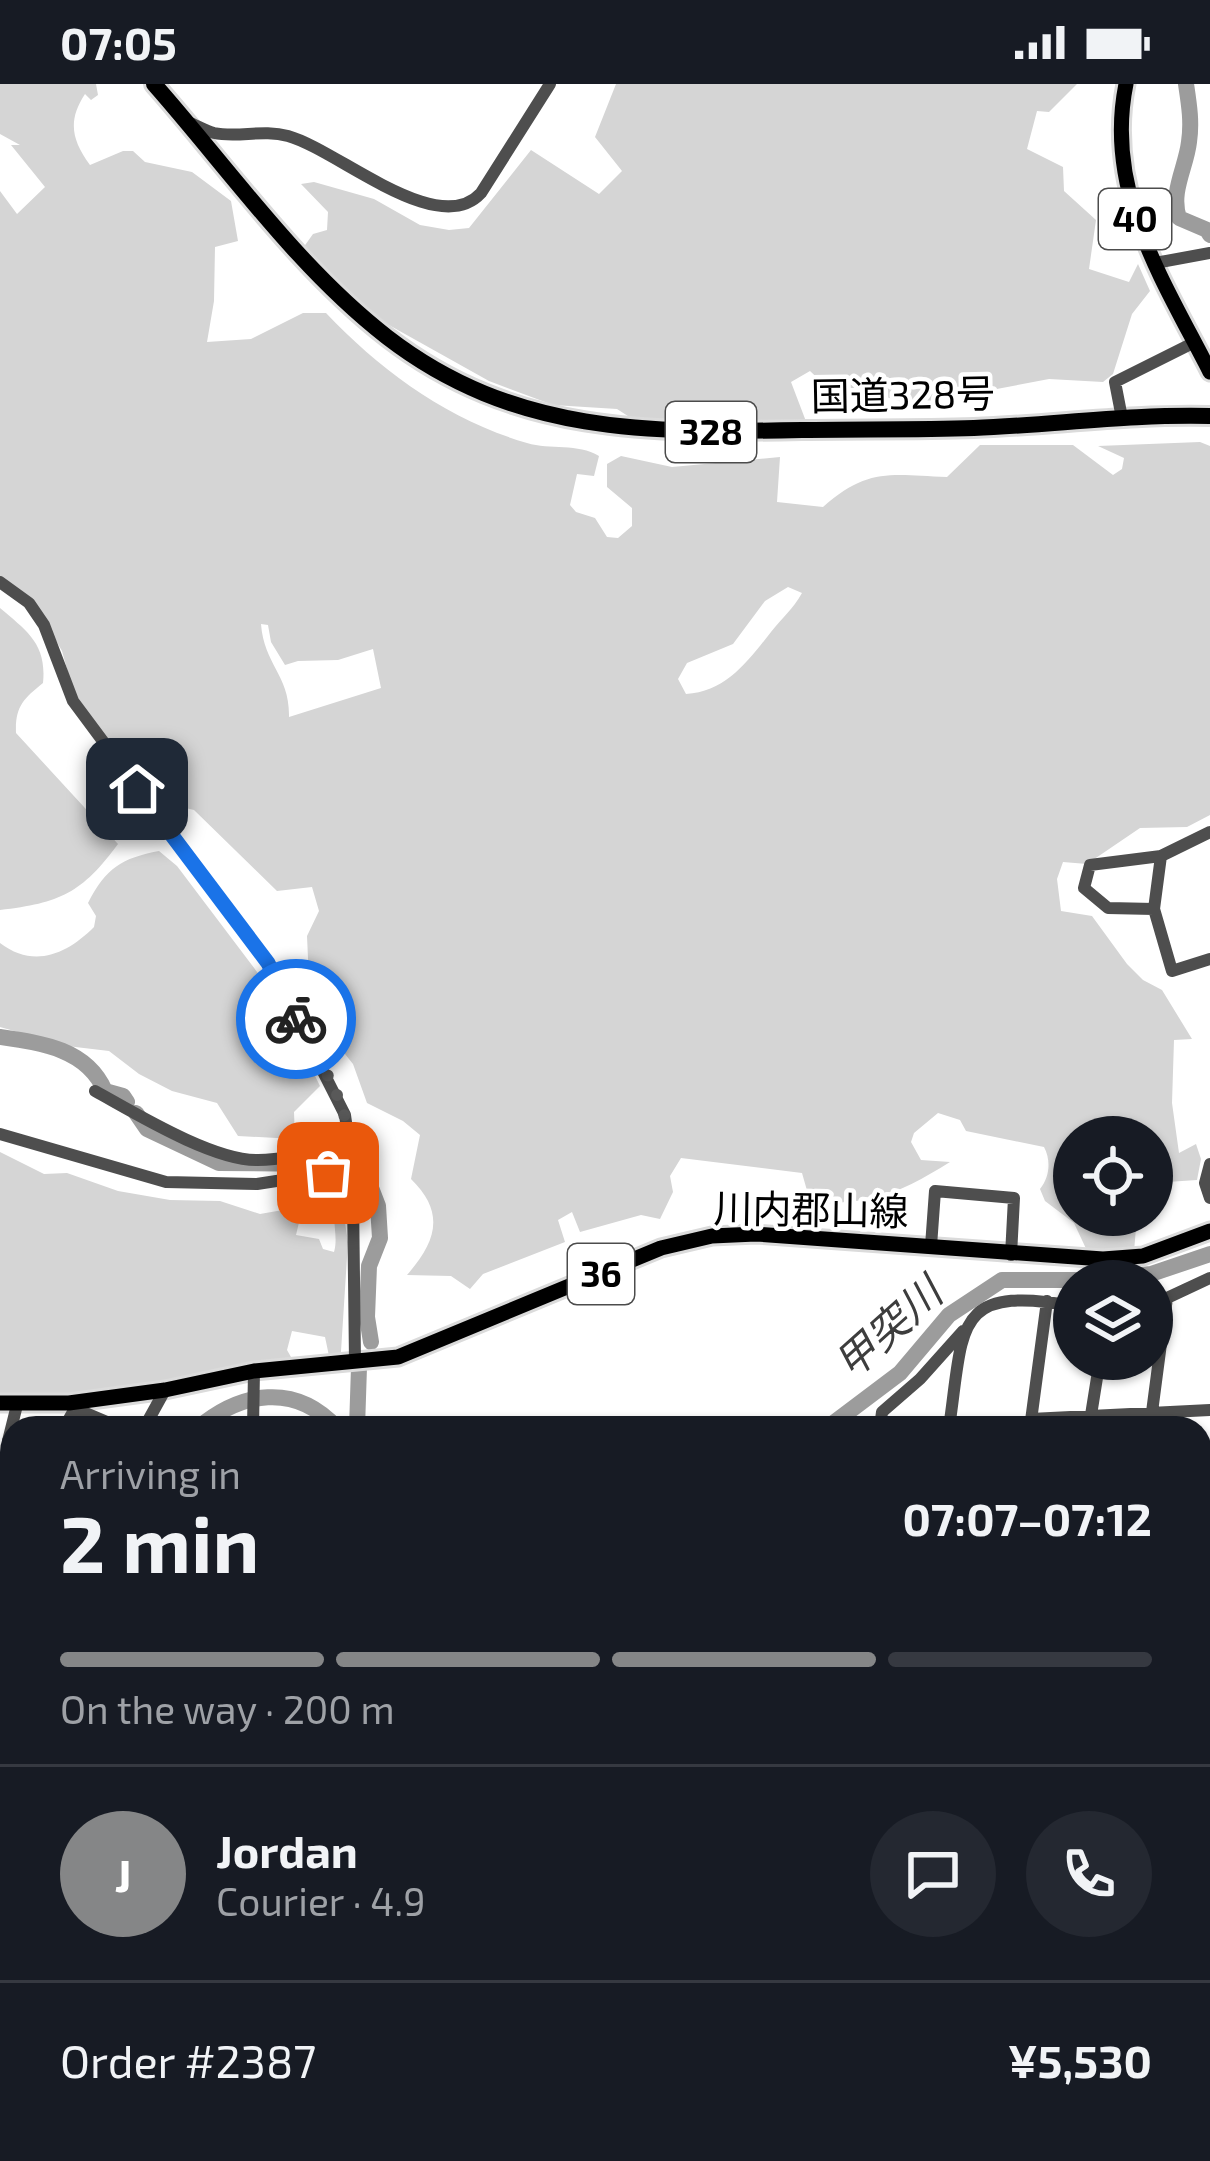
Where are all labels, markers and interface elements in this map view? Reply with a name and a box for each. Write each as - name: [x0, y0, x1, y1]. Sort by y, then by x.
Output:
- text: 07:05: [60, 15, 177, 69]
- road number: 40: [1099, 189, 1171, 249]
- street label: 国道328号: [810, 368, 996, 419]
- road number: 328: [666, 402, 756, 462]
- pin: [86, 738, 188, 840]
- icon: home: [104, 756, 170, 822]
- courier: [236, 959, 356, 1079]
- icon: bike: [263, 986, 329, 1052]
- map controls: [1053, 1116, 1173, 1380]
- button: locate: [1053, 1116, 1173, 1236]
- pin: [277, 1122, 379, 1224]
- icon: bag: [295, 1140, 361, 1206]
- street label: 川内郡山線: [713, 1183, 909, 1234]
- road number: 36: [568, 1244, 634, 1304]
- button: layers: [1053, 1260, 1173, 1380]
- water label: 甲突川: [823, 1263, 953, 1387]
- text: Arriving in: [60, 1450, 241, 1497]
- text: 07:07–07:12: [902, 1491, 1152, 1545]
- text: 2 min: [60, 1495, 259, 1589]
- text: On the way · 200 m: [60, 1685, 395, 1732]
- button: chat: [870, 1811, 996, 1937]
- button: phone: [1026, 1811, 1152, 1937]
- text: Jordan: [216, 1823, 358, 1877]
- text: J: [115, 1847, 131, 1901]
- text: Courier · 4.9: [216, 1877, 426, 1924]
- text: Order #2387: [60, 2033, 316, 2087]
- text: ¥5,530: [1008, 2033, 1152, 2087]

